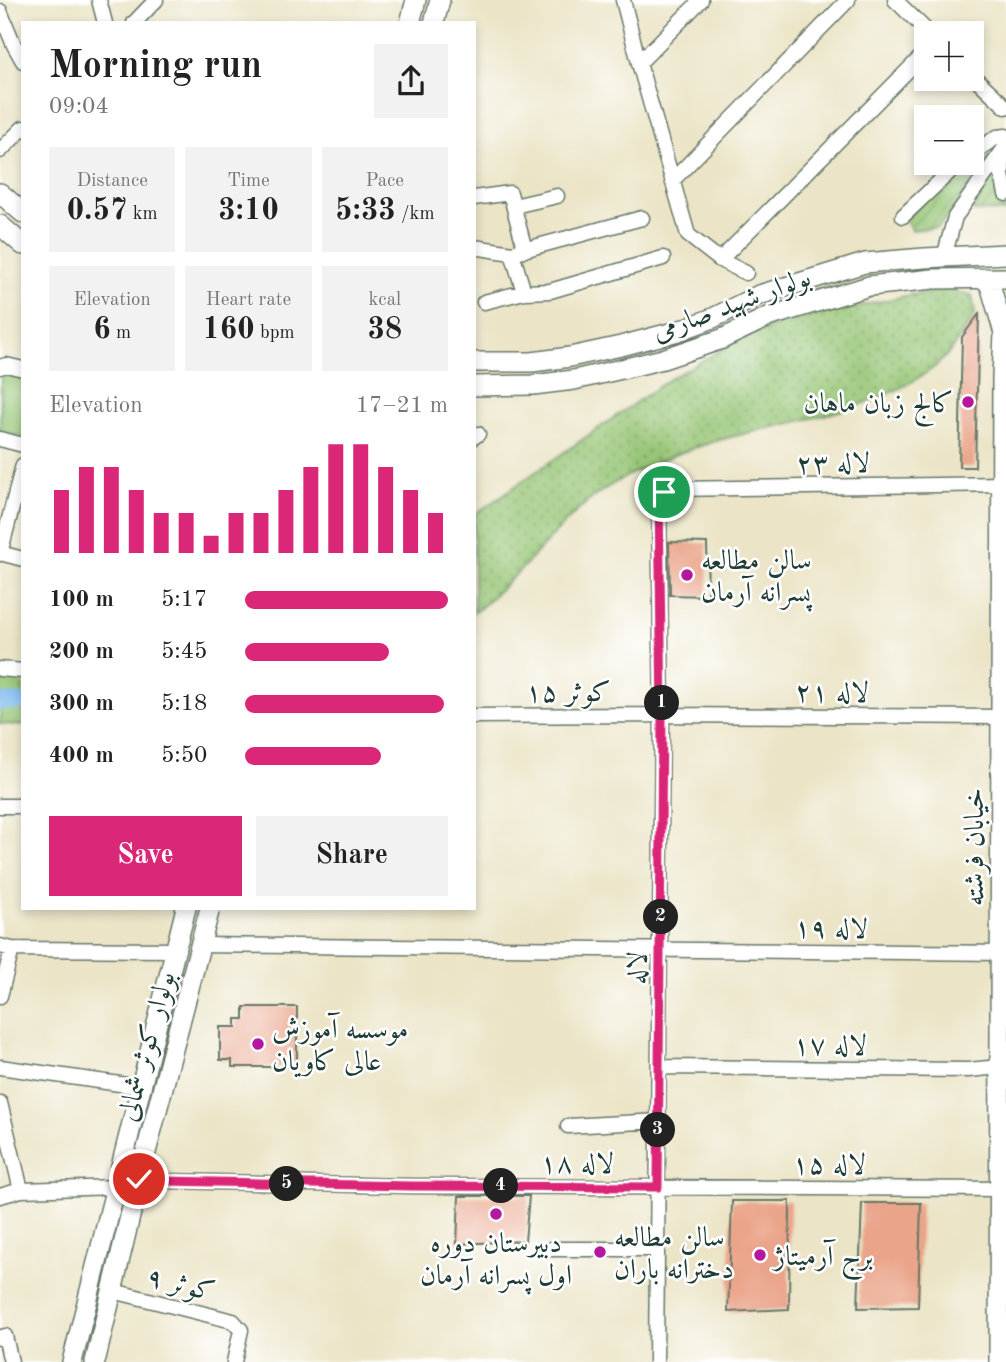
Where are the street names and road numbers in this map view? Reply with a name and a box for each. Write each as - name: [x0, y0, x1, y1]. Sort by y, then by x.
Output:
- street label: بولوار شهید صارمی: [649, 264, 816, 349]
- street label: لاله ۲۳: [796, 450, 870, 480]
- street label: کوثر ۱۵: [525, 679, 611, 709]
- street label: لاله ۲۱: [795, 680, 869, 708]
- street label: خیابان فرشته: [962, 788, 991, 906]
- street label: لاله ۱۹: [794, 915, 868, 945]
- street label: لاله: [625, 951, 653, 985]
- street label: بولوار کوثر شمالی: [114, 969, 182, 1125]
- street label: لاله ۱۷: [793, 1033, 867, 1061]
- street label: لاله ۱۸: [540, 1151, 614, 1179]
- street label: لاله ۱۵: [792, 1152, 866, 1180]
- street label: کوثر ۹: [143, 1263, 218, 1309]

